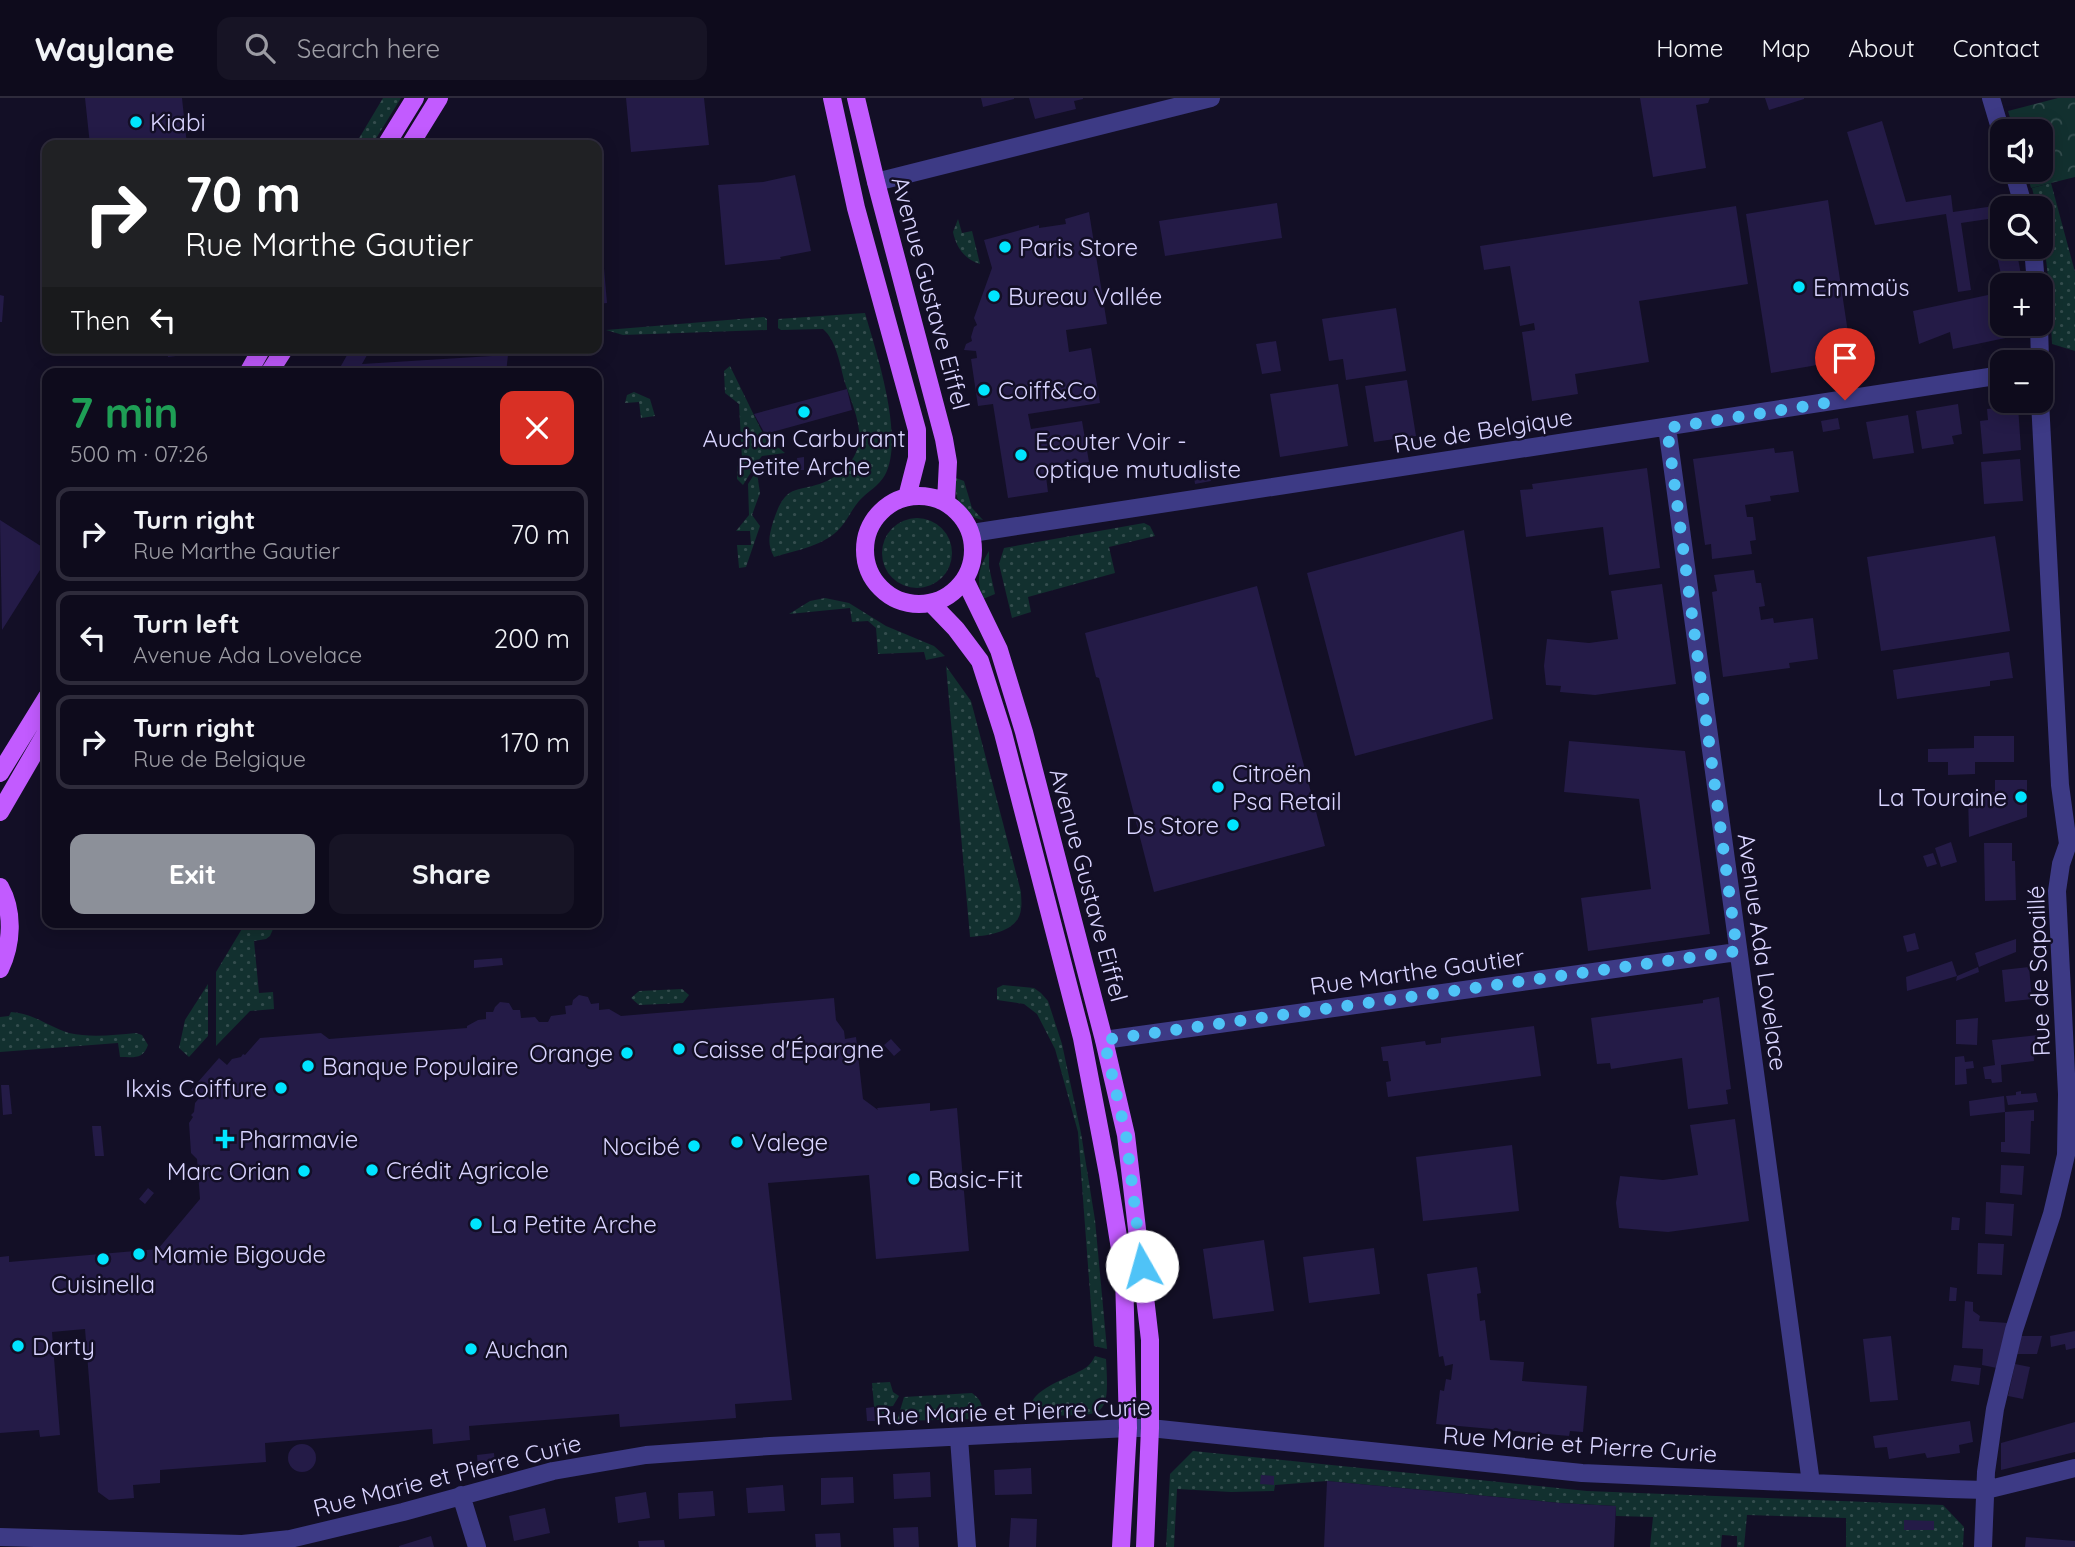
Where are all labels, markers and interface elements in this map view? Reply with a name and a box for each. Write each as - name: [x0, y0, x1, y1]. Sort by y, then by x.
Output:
- search box: [217, 17, 707, 80]
- text: Waylane: [35, 28, 175, 69]
- icon: search: [241, 29, 279, 67]
- text: Search here: [297, 32, 440, 65]
- text: Home: [1656, 33, 1723, 63]
- text: Map: [1761, 33, 1810, 63]
- text: About: [1848, 33, 1915, 63]
- text: Contact: [1953, 33, 2040, 63]
- place label: Kiabi: [150, 107, 206, 137]
- marker: Kiabi: [128, 114, 144, 130]
- map controls: [1990, 119, 2053, 413]
- button: sound: [1990, 119, 2053, 182]
- text: 70 m: [185, 163, 301, 224]
- icon: right: [70, 168, 161, 259]
- street label: Avenue Gustave Eiffel: [885, 173, 977, 413]
- button: search: [1990, 196, 2053, 259]
- text: Rue Marthe Gautier: [185, 224, 473, 264]
- place label: Paris Store: [1019, 232, 1138, 262]
- marker: Paris Store: [997, 239, 1013, 255]
- place label: Emmaüs: [1813, 272, 1910, 302]
- button: +: [1990, 273, 2053, 336]
- marker: Emmaüs: [1791, 279, 1807, 295]
- place label: Bureau Vallée: [1008, 281, 1162, 311]
- marker: Bureau Vallée: [986, 288, 1002, 304]
- icon: left: [144, 301, 182, 339]
- text: Then: [70, 304, 130, 337]
- pin: [1815, 328, 1875, 400]
- icon: arrive: [1826, 339, 1864, 377]
- button: −: [1990, 350, 2053, 413]
- place label: Coiff&Co: [998, 375, 1097, 405]
- marker: Coiff&Co: [976, 382, 992, 398]
- text: 7 min: [70, 386, 179, 439]
- button: close: [500, 391, 574, 465]
- street label: Rue de Belgique: [1391, 401, 1575, 459]
- marker: Auchan Carburant Petite Arche: [796, 404, 812, 420]
- place label: Auchan Carburant Petite Arche: [702, 423, 906, 481]
- place label: Ecouter Voir - optique mutualiste: [1035, 426, 1241, 484]
- text: 500 m · 07:26: [70, 439, 208, 468]
- marker: Ecouter Voir - optique mutualiste: [1013, 447, 1029, 463]
- text: Turn right: [133, 503, 255, 536]
- icon: right: [74, 515, 112, 553]
- text: 70 m: [510, 518, 570, 551]
- text: Rue Marthe Gautier: [133, 536, 340, 565]
- text: Turn left: [133, 607, 240, 640]
- icon: left: [74, 619, 112, 657]
- text: 200 m: [494, 622, 570, 655]
- text: Avenue Ada Lovelace: [133, 640, 362, 669]
- text: Turn right: [133, 711, 255, 744]
- icon: right: [74, 723, 112, 761]
- text: 170 m: [501, 726, 570, 759]
- text: Rue de Belgique: [133, 744, 306, 773]
- place label: Citroën Psa Retail: [1232, 758, 1342, 816]
- street label: Avenue Gustave Eiffel: [1043, 765, 1135, 1005]
- marker: Citroën Psa Retail: [1210, 779, 1226, 795]
- place label: La Touraine: [1877, 782, 2007, 812]
- marker: La Touraine: [2013, 789, 2029, 805]
- place label: Ds Store: [1126, 810, 1219, 840]
- marker: Ds Store: [1225, 817, 1241, 833]
- street label: Avenue Ada Lovelace: [1732, 832, 1794, 1072]
- button: Exit: [70, 834, 315, 914]
- button: Share: [329, 834, 574, 914]
- street label: Rue de Sapaillé: [2020, 885, 2056, 1057]
- street label: Rue Marthe Gautier: [1308, 941, 1526, 1001]
- place label: Caisse d'Épargne: [693, 1034, 884, 1064]
- place label: Orange: [529, 1038, 613, 1068]
- marker: Caisse d'Épargne: [671, 1041, 687, 1057]
- marker: Orange: [619, 1045, 635, 1061]
- place label: Banque Populaire: [322, 1051, 519, 1081]
- marker: Banque Populaire: [300, 1058, 316, 1074]
- place label: Ikxis Coiffure: [125, 1073, 267, 1103]
- marker: Ikxis Coiffure: [273, 1080, 289, 1096]
- place label: Pharmavie: [239, 1124, 358, 1154]
- place label: Valege: [751, 1127, 828, 1157]
- marker: Pharmavie: [217, 1131, 233, 1147]
- place label: Nocibé: [602, 1131, 680, 1161]
- marker: Valege: [729, 1134, 745, 1150]
- marker: Nocibé: [686, 1138, 702, 1154]
- place label: Crédit Agricole: [386, 1155, 549, 1185]
- place label: Marc Orian: [167, 1156, 290, 1186]
- marker: Crédit Agricole: [364, 1162, 380, 1178]
- marker: Marc Orian: [296, 1163, 312, 1179]
- place label: Basic-Fit: [928, 1164, 1023, 1194]
- marker: Basic-Fit: [906, 1171, 922, 1187]
- place label: La Petite Arche: [490, 1209, 657, 1239]
- marker: La Petite Arche: [468, 1216, 484, 1232]
- position arrow: [1105, 1229, 1179, 1303]
- place label: Mamie Bigoude: [153, 1239, 326, 1269]
- marker: Mamie Bigoude: [131, 1246, 147, 1262]
- marker: Cuisinella: [95, 1251, 111, 1267]
- place label: Cuisinella: [51, 1269, 155, 1299]
- place label: Darty: [32, 1331, 95, 1361]
- place label: Auchan: [485, 1334, 568, 1364]
- marker: Darty: [10, 1338, 26, 1354]
- marker: Auchan: [463, 1341, 479, 1357]
- street label: Rue Marie et Pierre Curie: [875, 1391, 1151, 1431]
- street label: Rue Marie et Pierre Curie: [1442, 1419, 1718, 1469]
- street label: Rue Marie et Pierre Curie: [310, 1427, 584, 1523]

